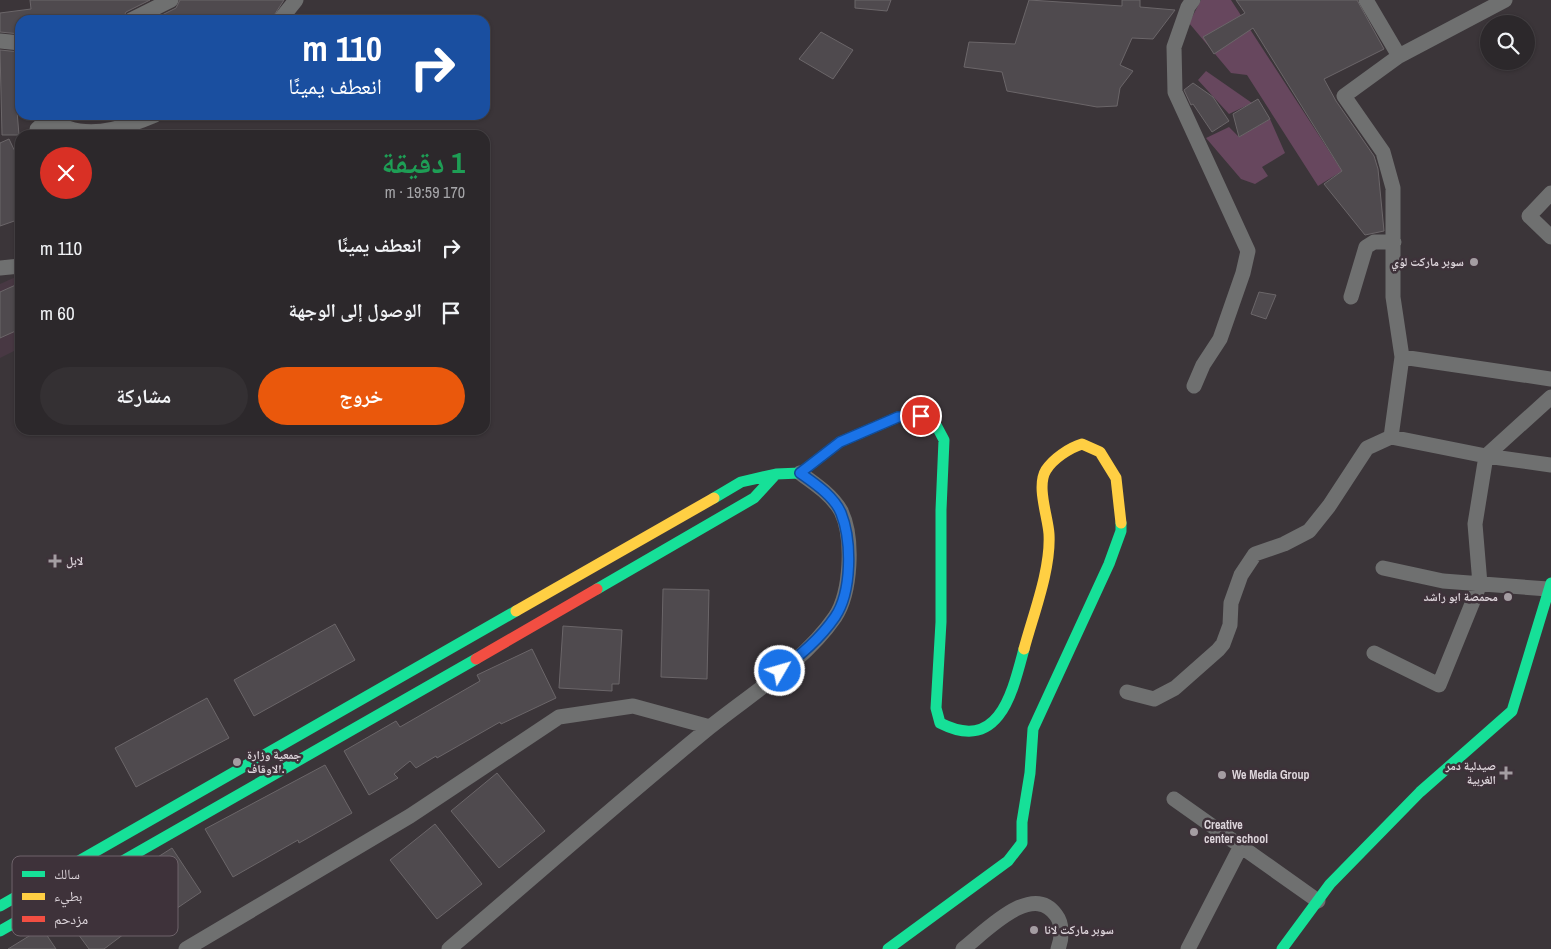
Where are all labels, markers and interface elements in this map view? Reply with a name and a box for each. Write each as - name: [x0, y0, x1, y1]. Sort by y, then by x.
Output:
- map controls: [1480, 15, 1535, 70]
- button: search: [1480, 15, 1535, 70]
- text: 110 m: [302, 25, 382, 72]
- icon: right: [400, 35, 465, 100]
- text: انعطف يمينًا: [288, 71, 382, 101]
- text: 1 دقيقة: [381, 142, 465, 182]
- button: close: [40, 147, 92, 199]
- text: 170 m · 19:59: [385, 181, 465, 203]
- text: انعطف يمينًا: [337, 232, 422, 258]
- icon: right: [437, 234, 465, 262]
- text: 110 m: [40, 235, 82, 261]
- place label: سوبر ماركت لؤي: [1391, 254, 1464, 272]
- marker: سوبر ماركت لؤي: [1468, 256, 1480, 268]
- text: الوصول إلى الوجهة: [288, 297, 422, 323]
- icon: arrive: [437, 299, 465, 327]
- text: 60 m: [40, 300, 75, 326]
- button: مشاركة: [40, 367, 248, 425]
- button: خروج: [258, 367, 465, 425]
- pin: [900, 395, 942, 437]
- icon: arrive: [907, 402, 935, 430]
- place label: لابل: [66, 553, 83, 569]
- marker: لابل: [48, 554, 62, 568]
- place label: محمصة ابو راشد: [1424, 589, 1498, 605]
- marker: محمصة ابو راشد: [1502, 591, 1514, 603]
- position arrow: [753, 644, 805, 696]
- place label: جمعية وزارة الاوقاف.: [247, 747, 302, 777]
- marker: جمعية وزارة الاوقاف.: [231, 756, 243, 768]
- place label: صيدلية دمر الغربية: [1444, 758, 1496, 788]
- place label: We Media Group: [1232, 767, 1309, 783]
- marker: صيدلية دمر الغربية: [1500, 767, 1512, 779]
- marker: We Media Group: [1216, 769, 1228, 781]
- place label: Creative center school: [1204, 817, 1268, 847]
- marker: Creative center school: [1188, 826, 1200, 838]
- legend: [12, 856, 178, 936]
- text: سالك: [54, 865, 80, 883]
- text: بطيء: [54, 887, 83, 908]
- text: مزدحم: [54, 910, 88, 929]
- place label: سوبر ماركت لانا: [1044, 922, 1114, 938]
- marker: سوبر ماركت لانا: [1028, 924, 1040, 936]

